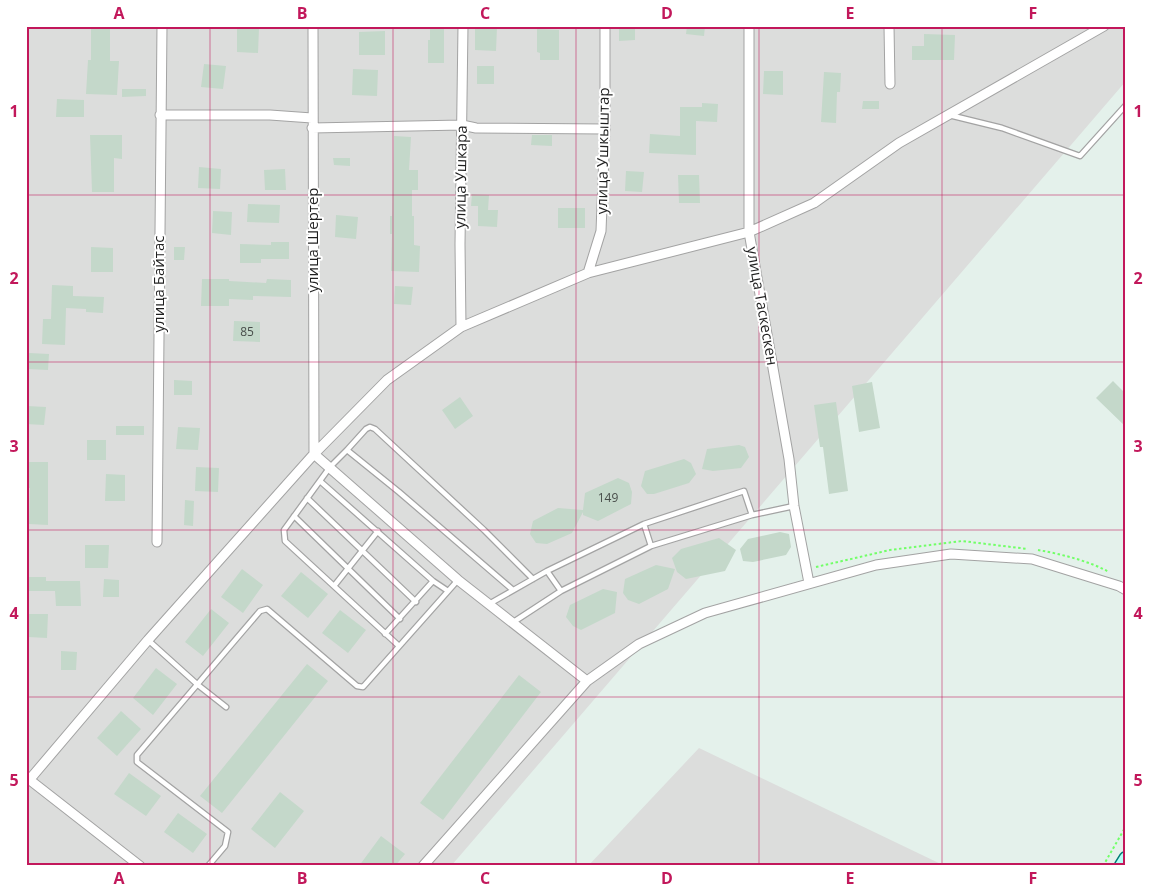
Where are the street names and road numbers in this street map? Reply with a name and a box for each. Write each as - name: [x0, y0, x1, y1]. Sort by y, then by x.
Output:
- street label: улица Ушкыштар: [591, 87, 613, 215]
- street label: улица Ушкара: [449, 125, 471, 229]
- street label: улица Шертер: [302, 188, 322, 293]
- street label: улица Байтас: [148, 236, 168, 332]
- street label: улица Таскескен: [743, 245, 783, 367]

